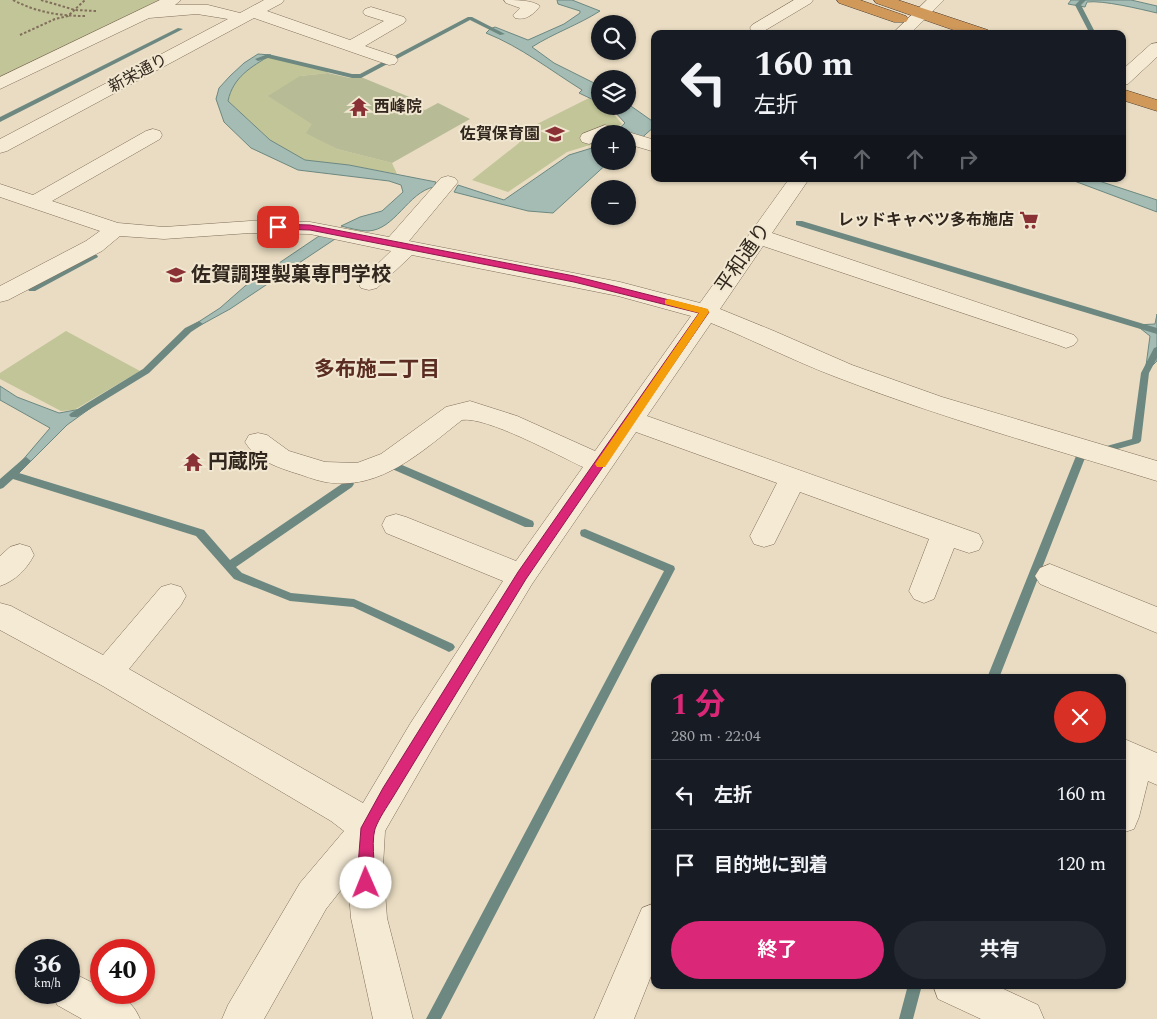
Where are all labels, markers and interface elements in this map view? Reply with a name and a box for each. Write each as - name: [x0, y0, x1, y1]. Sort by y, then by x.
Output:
- map controls: [591, 15, 636, 225]
- button: search: [591, 15, 636, 60]
- text: 160 m: [754, 38, 853, 91]
- street label: 新栄通り: [104, 47, 172, 99]
- icon: left: [671, 50, 736, 115]
- button: layers: [591, 70, 636, 115]
- text: 左折: [754, 89, 798, 122]
- place label: 西峰院: [374, 95, 422, 119]
- temple icon: 西峰院: [348, 96, 370, 118]
- place label: 佐賀保育園: [459, 122, 540, 146]
- school or university icon: 佐賀保育園: [544, 123, 566, 145]
- button: +: [591, 125, 636, 170]
- icon: left: [795, 145, 823, 173]
- icon: ahead: [848, 145, 876, 173]
- icon: ahead: [901, 145, 929, 173]
- icon: right: [954, 145, 982, 173]
- button: −: [591, 180, 636, 225]
- pin: [257, 206, 299, 248]
- place label: レッドキャベツ多布施店: [838, 208, 1014, 232]
- supermarket icon: レッドキャベツ多布施店: [1018, 209, 1040, 231]
- icon: arrive: [264, 213, 292, 241]
- street label: 平和通り: [708, 217, 778, 299]
- place label: 佐賀調理製菓専門学校: [191, 260, 391, 290]
- school or university icon: 佐賀調理製菓専門学校: [165, 264, 187, 286]
- district label: 多布施二丁目: [314, 354, 440, 386]
- place label: 円蔵院: [208, 447, 268, 477]
- temple icon: 円蔵院: [182, 451, 204, 473]
- text: 1 分: [671, 682, 725, 728]
- button: close: [1054, 691, 1106, 743]
- text: 280 m · 22:04: [671, 724, 761, 748]
- text: 160 m: [1056, 780, 1106, 809]
- icon: left: [671, 781, 699, 809]
- text: 左折: [714, 781, 752, 810]
- text: 120 m: [1056, 850, 1106, 879]
- icon: arrive: [671, 851, 699, 879]
- text: 目的地に到着: [714, 851, 828, 880]
- position arrow: [339, 856, 391, 908]
- button: 終了: [671, 921, 884, 979]
- button: 共有: [894, 921, 1106, 979]
- speed limit sign: 40: [90, 939, 155, 1004]
- text: 36: [33, 946, 62, 984]
- text: km/h: [34, 974, 61, 993]

